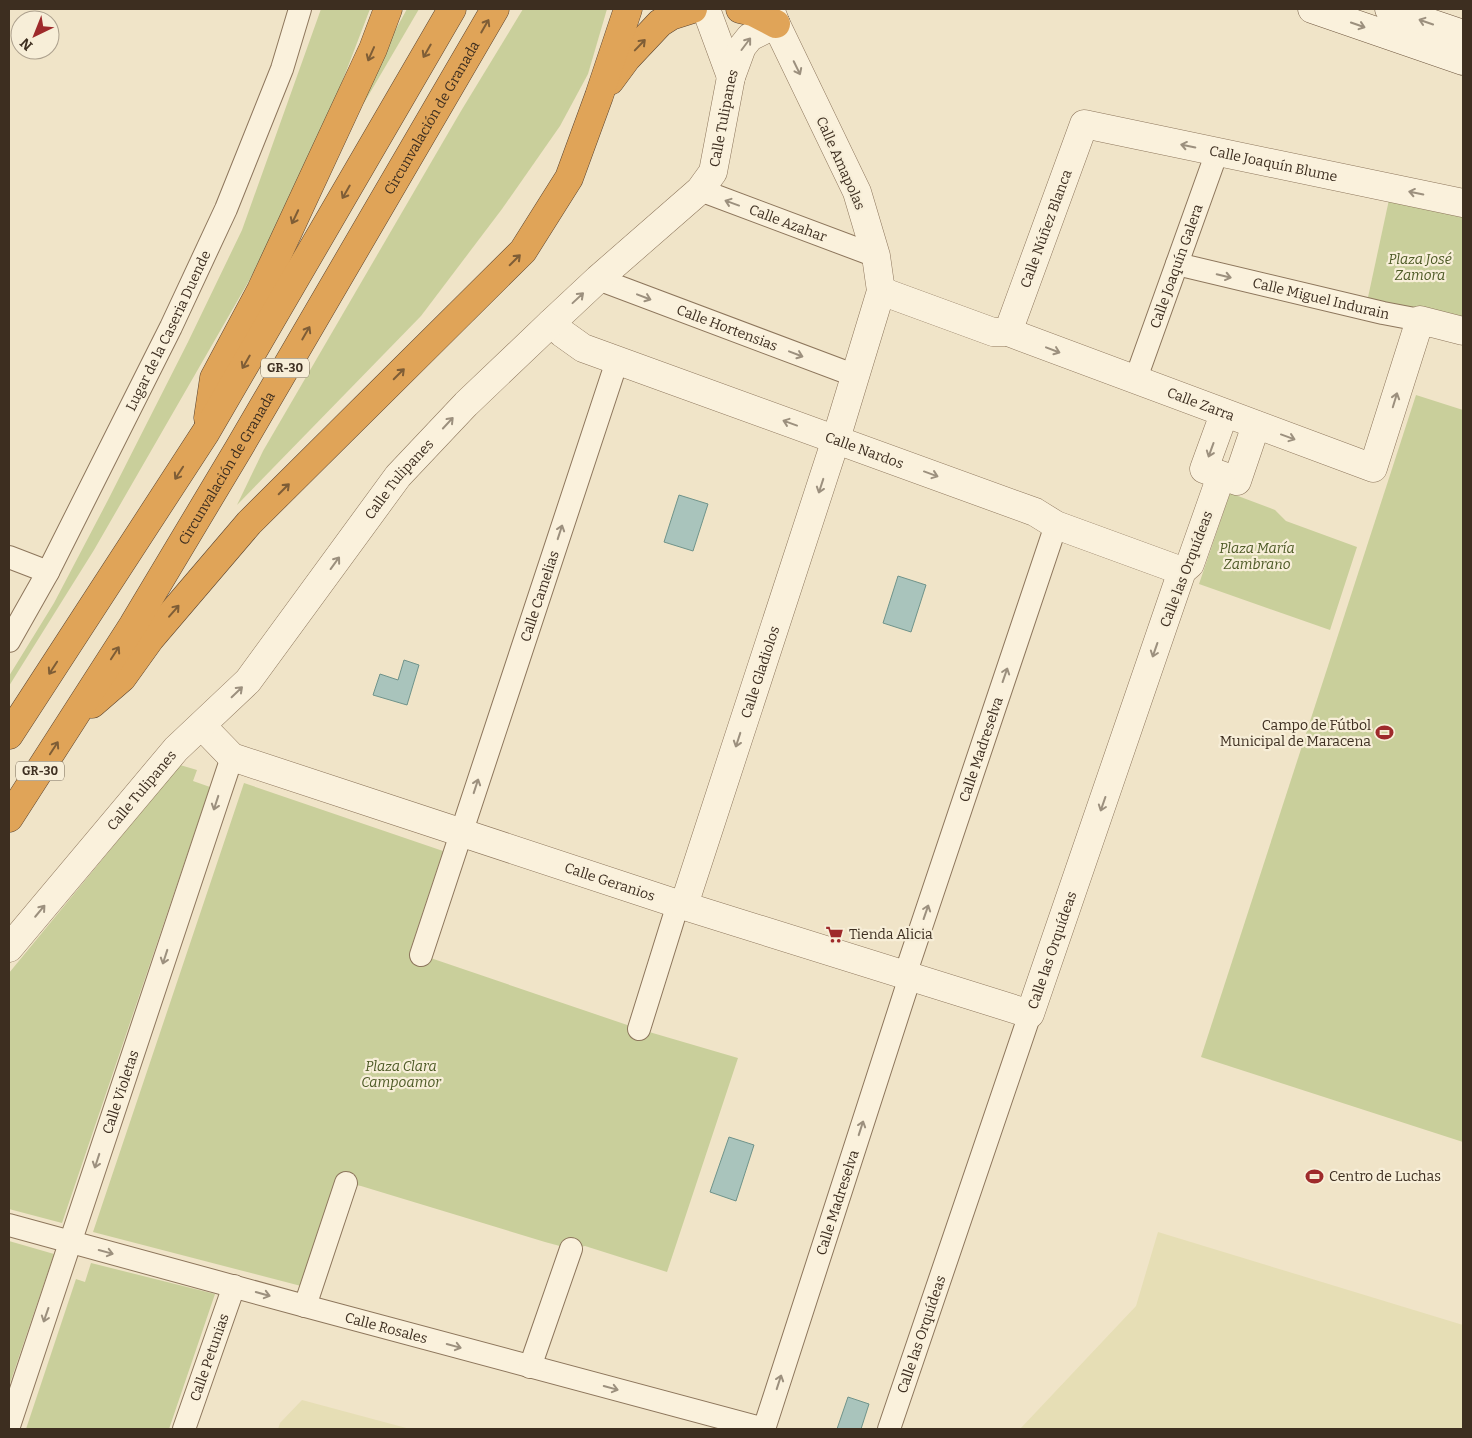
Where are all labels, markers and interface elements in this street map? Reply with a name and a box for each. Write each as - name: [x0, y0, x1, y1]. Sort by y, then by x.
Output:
- north arrow: [10, 10, 60, 60]
- one-way arrow: [1419, 16, 1435, 26]
- one-way arrow: [480, 20, 490, 34]
- one-way arrow: [1350, 21, 1365, 30]
- text: N: [17, 34, 36, 54]
- one-way arrow: [740, 37, 751, 50]
- street label: Circunvalación de Granada: [381, 38, 484, 198]
- one-way arrow: [634, 38, 646, 51]
- one-way arrow: [422, 43, 432, 58]
- one-way arrow: [365, 46, 375, 61]
- one-way arrow: [793, 60, 803, 75]
- street label: Calle Tulipanes: [706, 67, 742, 169]
- street label: Calle Amapolas: [812, 114, 869, 212]
- one-way arrow: [1180, 140, 1196, 150]
- street label: Calle Joaquín Blume: [1208, 142, 1339, 186]
- street label: Calle Núñez Blanca: [1017, 167, 1076, 290]
- one-way arrow: [340, 184, 350, 198]
- one-way arrow: [1408, 188, 1424, 197]
- one-way arrow: [725, 197, 740, 207]
- street label: Calle Azahar: [747, 201, 829, 246]
- street label: Calle Joaquín Galera: [1147, 202, 1207, 331]
- one-way arrow: [289, 209, 299, 224]
- street label: Lugar de la Caseria Duende: [122, 248, 215, 414]
- park label: Plaza José Zamora: [1388, 251, 1452, 284]
- one-way arrow: [508, 254, 520, 266]
- one-way arrow: [1216, 272, 1232, 281]
- street label: Calle Miguel Indurain: [1251, 274, 1391, 323]
- one-way arrow: [571, 292, 584, 304]
- one-way arrow: [636, 293, 651, 302]
- street label: Calle Hortensias: [674, 301, 780, 355]
- one-way arrow: [301, 326, 311, 340]
- one-way arrow: [1045, 346, 1061, 355]
- one-way arrow: [788, 350, 803, 359]
- one-way arrow: [241, 355, 251, 369]
- road number: GR-30: [261, 358, 309, 378]
- one-way arrow: [393, 368, 405, 380]
- street label: Calle Zarra: [1164, 384, 1237, 425]
- street label: Circunvalación de Granada: [175, 389, 279, 548]
- one-way arrow: [1390, 393, 1400, 409]
- one-way arrow: [442, 417, 454, 430]
- one-way arrow: [783, 418, 799, 427]
- street label: Calle Nardos: [823, 429, 906, 473]
- one-way arrow: [1280, 433, 1295, 442]
- street label: Calle Tulipanes: [361, 436, 437, 523]
- one-way arrow: [1206, 442, 1215, 457]
- one-way arrow: [174, 465, 184, 479]
- one-way arrow: [923, 470, 939, 479]
- one-way arrow: [816, 478, 825, 493]
- one-way arrow: [278, 483, 290, 495]
- street label: Calle las Orquídeas: [1156, 509, 1216, 630]
- one-way arrow: [556, 525, 566, 541]
- park label: Plaza María Zambrano: [1219, 540, 1295, 573]
- street label: Calle Camelias: [517, 548, 563, 644]
- one-way arrow: [329, 557, 340, 570]
- one-way arrow: [168, 605, 179, 618]
- street label: Calle Gladiolos: [737, 624, 783, 721]
- one-way arrow: [1150, 642, 1159, 657]
- one-way arrow: [110, 646, 120, 660]
- one-way arrow: [48, 661, 58, 675]
- one-way arrow: [1001, 668, 1011, 684]
- one-way arrow: [230, 686, 243, 698]
- street label: Calle Madreselva: [956, 694, 1007, 804]
- place label: Campo de Fútbol Municipal de Maracena: [1220, 717, 1371, 750]
- sports icon: Campo de Fútbol Municipal de Maracena: [1375, 723, 1395, 743]
- one-way arrow: [733, 732, 742, 747]
- one-way arrow: [49, 741, 60, 755]
- street label: Calle Tulipanes: [103, 747, 180, 834]
- road number: GR-30: [16, 761, 64, 780]
- one-way arrow: [472, 779, 481, 795]
- one-way arrow: [211, 795, 220, 810]
- one-way arrow: [1097, 796, 1107, 812]
- street label: Calle Geranios: [562, 859, 657, 905]
- street label: Calle las Orquídeas: [1024, 889, 1080, 1011]
- one-way arrow: [34, 904, 46, 917]
- one-way arrow: [922, 905, 931, 921]
- supermarket icon: Tienda Alicia: [825, 924, 845, 944]
- place label: Tienda Alicia: [849, 926, 933, 943]
- one-way arrow: [160, 949, 169, 964]
- street label: Calle Violetas: [99, 1048, 143, 1136]
- park label: Plaza Clara Campoamor: [361, 1058, 442, 1091]
- one-way arrow: [857, 1120, 866, 1136]
- street label: Calle Madreselva: [813, 1148, 863, 1258]
- one-way arrow: [92, 1153, 102, 1169]
- sports icon: Centro de Luchas: [1305, 1166, 1325, 1186]
- place label: Centro de Luchas: [1329, 1168, 1441, 1185]
- one-way arrow: [98, 1248, 114, 1257]
- street label: Calle las Orquídeas: [894, 1273, 950, 1396]
- one-way arrow: [255, 1290, 271, 1299]
- one-way arrow: [41, 1307, 50, 1323]
- street label: Calle Rosales: [343, 1309, 429, 1347]
- street label: Calle Petunias: [186, 1311, 233, 1404]
- one-way arrow: [445, 1342, 461, 1351]
- one-way arrow: [775, 1375, 784, 1390]
- one-way arrow: [602, 1384, 618, 1393]

